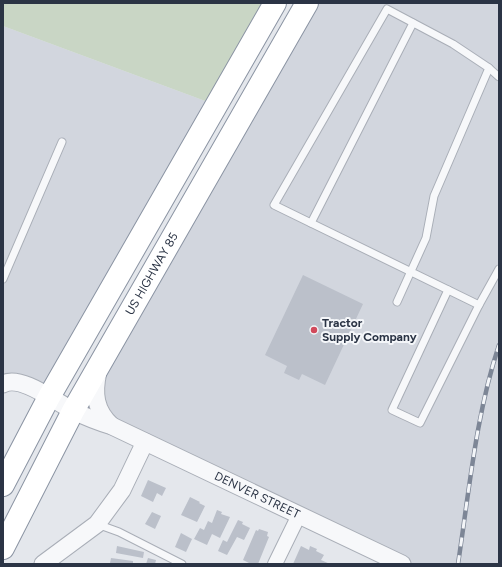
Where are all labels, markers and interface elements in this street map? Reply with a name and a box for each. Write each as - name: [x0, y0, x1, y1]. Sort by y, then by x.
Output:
- street label: US HIGHWAY 85: [123, 230, 181, 318]
- place label: Tractor Supply Company: [322, 316, 417, 344]
- marker: Tractor Supply Company: [309, 325, 319, 335]
- street label: DENVER STREET: [212, 469, 302, 522]

